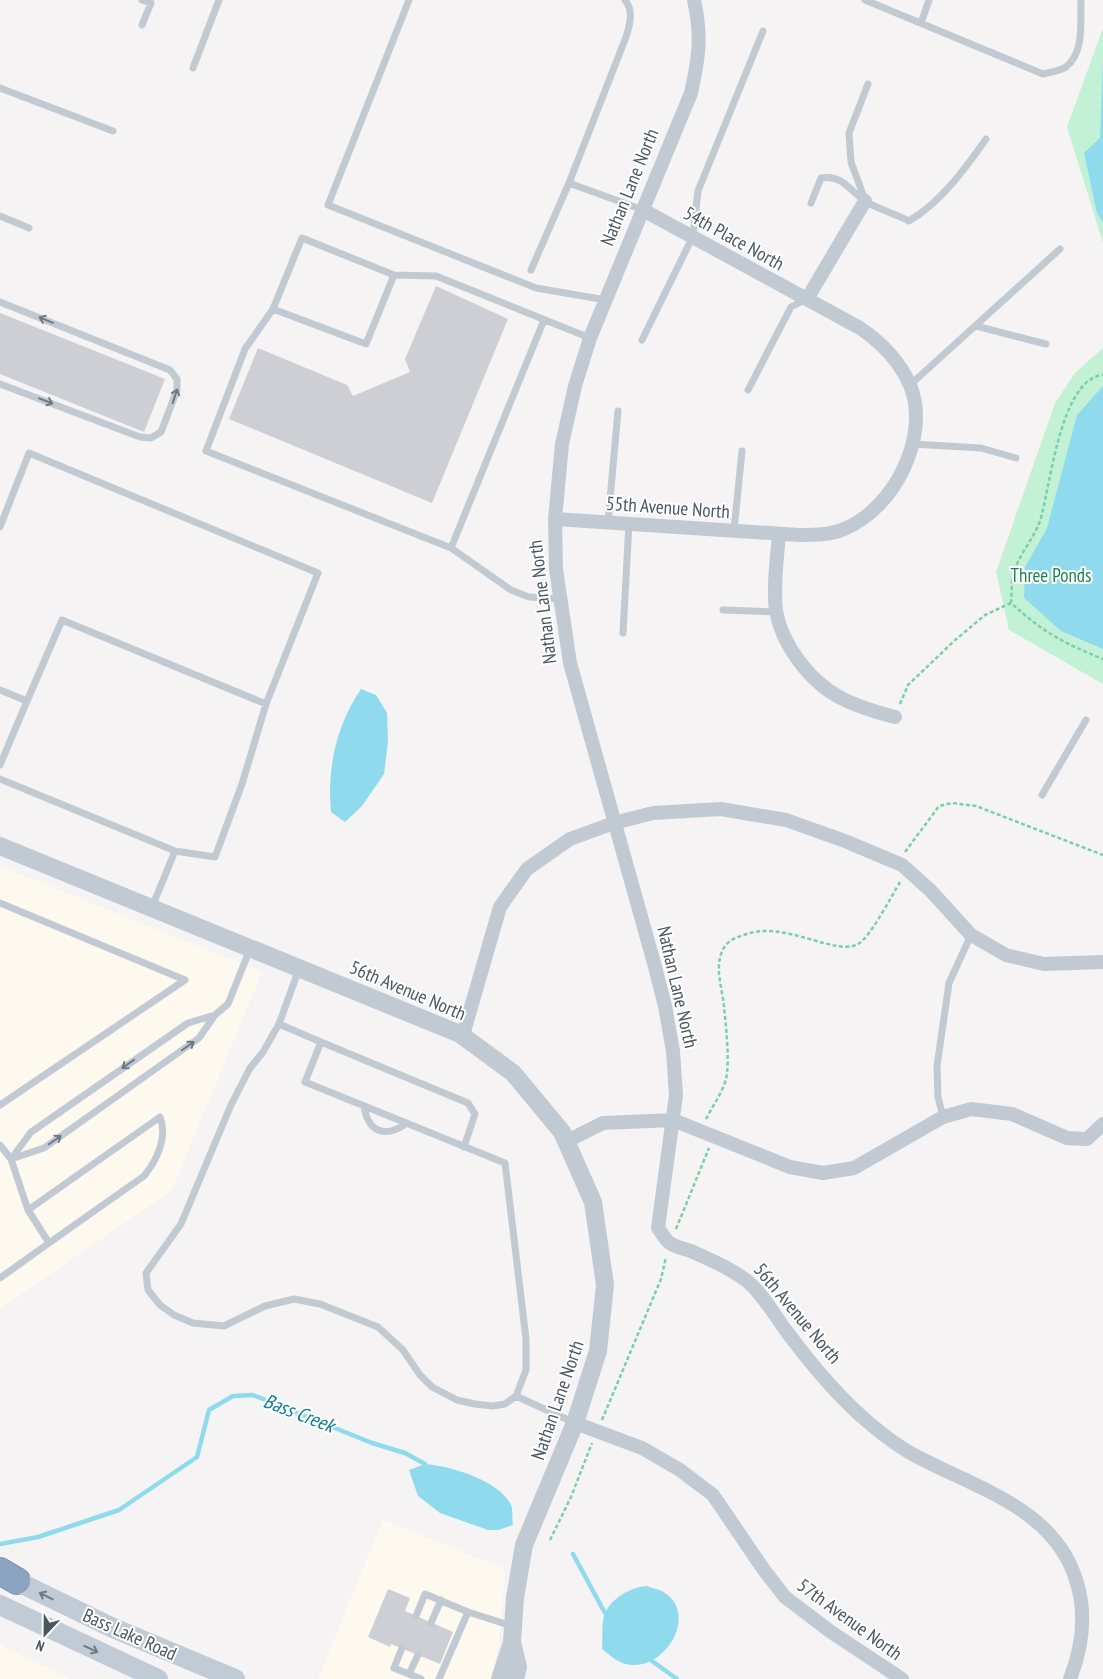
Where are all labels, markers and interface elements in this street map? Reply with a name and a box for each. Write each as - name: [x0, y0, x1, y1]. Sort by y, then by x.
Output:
- street label: Nathan Lane North: [595, 125, 663, 249]
- street label: 54th Place North: [680, 201, 788, 275]
- one-way arrow: [39, 315, 54, 324]
- one-way arrow: [170, 389, 180, 405]
- one-way arrow: [37, 397, 53, 406]
- street label: 55th Avenue North: [605, 491, 731, 523]
- street label: Nathan Lane North: [523, 539, 561, 665]
- park label: Three Ponds: [1011, 563, 1091, 587]
- street label: Nathan Lane North: [652, 924, 704, 1050]
- street label: 56th Avenue North: [346, 955, 470, 1025]
- one-way arrow: [181, 1041, 194, 1052]
- one-way arrow: [121, 1059, 135, 1069]
- one-way arrow: [48, 1135, 62, 1145]
- street label: 56th Avenue North: [749, 1258, 847, 1368]
- street label: Nathan Lane North: [525, 1337, 589, 1463]
- water label: Bass Creek: [260, 1388, 340, 1439]
- street label: 57th Avenue North: [793, 1573, 907, 1665]
- one-way arrow: [39, 1591, 54, 1601]
- street label: Bass Lake Road: [79, 1603, 181, 1665]
- north arrow: [20, 1609, 70, 1659]
- text: N: [33, 1636, 47, 1656]
- one-way arrow: [83, 1645, 98, 1654]

